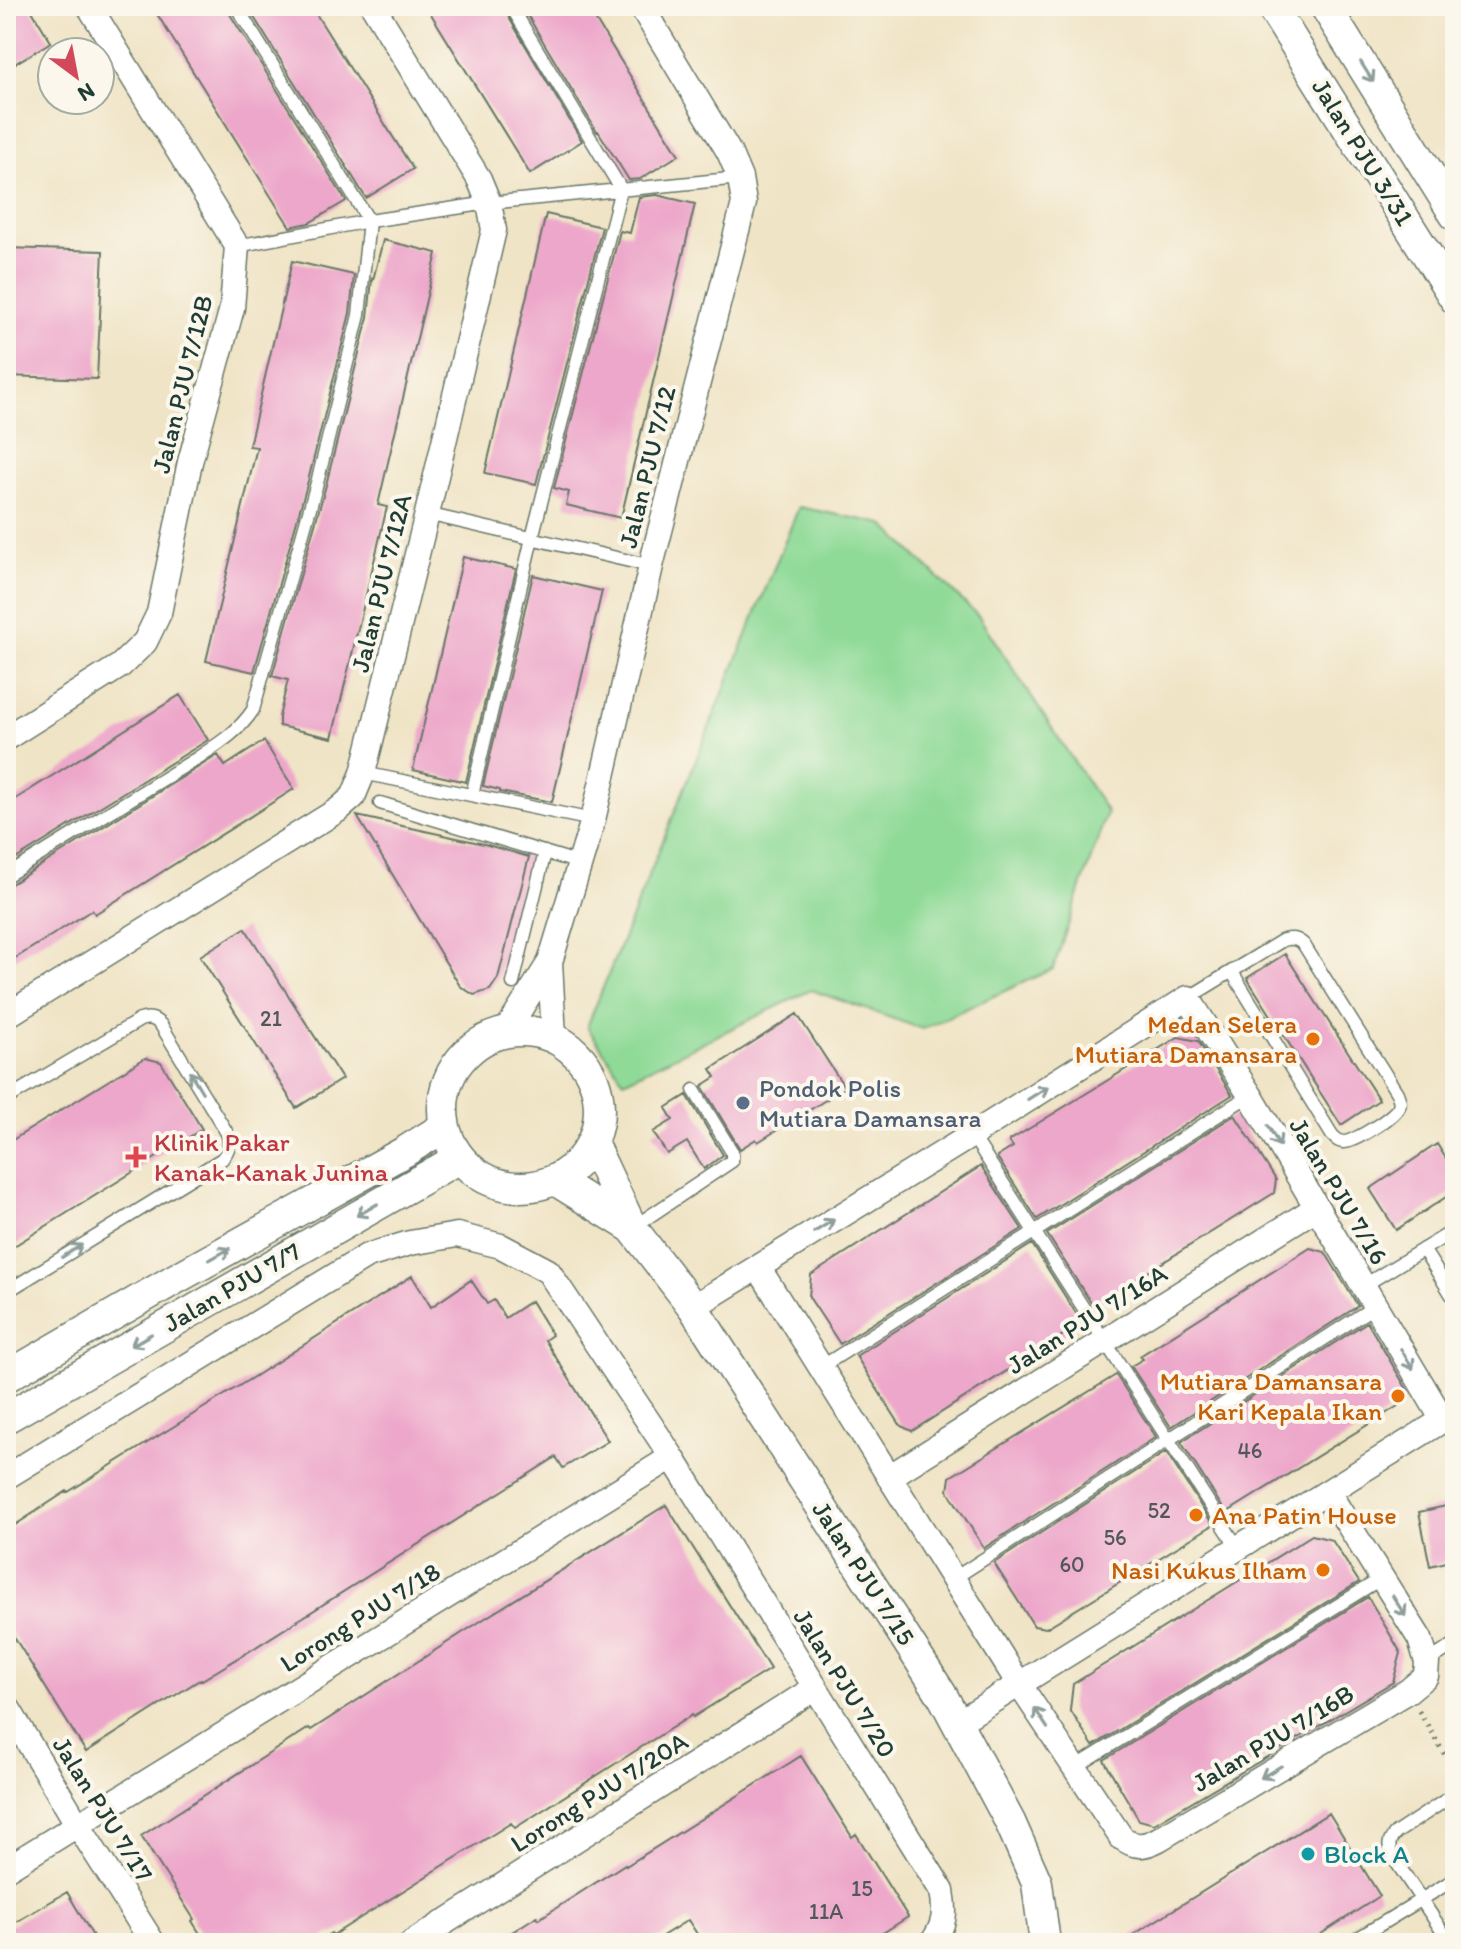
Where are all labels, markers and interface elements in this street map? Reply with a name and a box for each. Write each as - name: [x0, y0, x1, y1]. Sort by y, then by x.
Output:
- north arrow: [36, 36, 116, 116]
- one-way arrow: [1359, 60, 1375, 83]
- street label: Jalan PJU 3/31: [1305, 72, 1421, 232]
- text: N: [73, 77, 100, 108]
- street label: Jalan PJU 7/12B: [144, 292, 220, 476]
- street label: Jalan PJU 7/12: [611, 382, 683, 551]
- street label: Jalan PJU 7/12A: [343, 490, 419, 675]
- house number: 21: [260, 1005, 282, 1032]
- place label: Medan Selera Mutiara Damansara: [1075, 1008, 1297, 1070]
- marker: Medan Selera Mutiara Damansara: [1304, 1030, 1322, 1048]
- one-way arrow: [188, 1071, 204, 1094]
- place label: Pondok Polis Mutiara Damansara: [759, 1072, 981, 1134]
- one-way arrow: [1026, 1085, 1049, 1101]
- marker: Pondok Polis Mutiara Damansara: [734, 1094, 752, 1112]
- street label: Jalan PJU 7/16: [1283, 1112, 1395, 1270]
- one-way arrow: [1266, 1124, 1282, 1147]
- place label: Klinik Pakar Kanak-Kanak Junina: [154, 1126, 389, 1188]
- marker: Klinik Pakar Kanak-Kanak Junina: [125, 1146, 147, 1168]
- one-way arrow: [356, 1202, 379, 1218]
- one-way arrow: [812, 1218, 835, 1234]
- street label: Jalan PJU 7/7: [158, 1235, 306, 1339]
- one-way arrow: [60, 1243, 83, 1259]
- one-way arrow: [207, 1246, 231, 1262]
- street label: Jalan PJU 7/16A: [1001, 1257, 1173, 1381]
- one-way arrow: [130, 1332, 154, 1348]
- one-way arrow: [1399, 1347, 1415, 1370]
- place label: Mutiara Damansara Kari Kepala Ikan: [1160, 1365, 1382, 1427]
- marker: Mutiara Damansara Kari Kepala Ikan: [1389, 1387, 1407, 1405]
- house number: 46: [1238, 1437, 1262, 1464]
- street label: Jalan PJU 7/15: [805, 1495, 923, 1651]
- house number: 52: [1147, 1497, 1171, 1524]
- place label: Ana Patin House: [1212, 1499, 1397, 1531]
- marker: Ana Patin House: [1187, 1506, 1205, 1524]
- house number: 56: [1103, 1524, 1127, 1551]
- house number: 60: [1059, 1551, 1085, 1578]
- place label: Nasi Kukus Ilham: [1111, 1554, 1307, 1586]
- street label: Lorong PJU 7/18: [274, 1555, 446, 1679]
- marker: Nasi Kukus Ilham: [1314, 1561, 1332, 1579]
- one-way arrow: [1391, 1594, 1408, 1616]
- street label: Jalan PJU 7/20: [786, 1603, 904, 1763]
- street label: Jalan PJU 7/16B: [1186, 1677, 1360, 1799]
- one-way arrow: [1033, 1707, 1049, 1730]
- street label: Lorong PJU 7/20A: [504, 1724, 694, 1859]
- street label: Jalan PJU 7/17: [46, 1731, 160, 1888]
- one-way arrow: [1260, 1764, 1283, 1780]
- place label: Block A: [1324, 1838, 1410, 1870]
- marker: Block A: [1299, 1845, 1317, 1863]
- house number: 15: [851, 1875, 873, 1902]
- house number: 11A: [809, 1898, 843, 1925]

